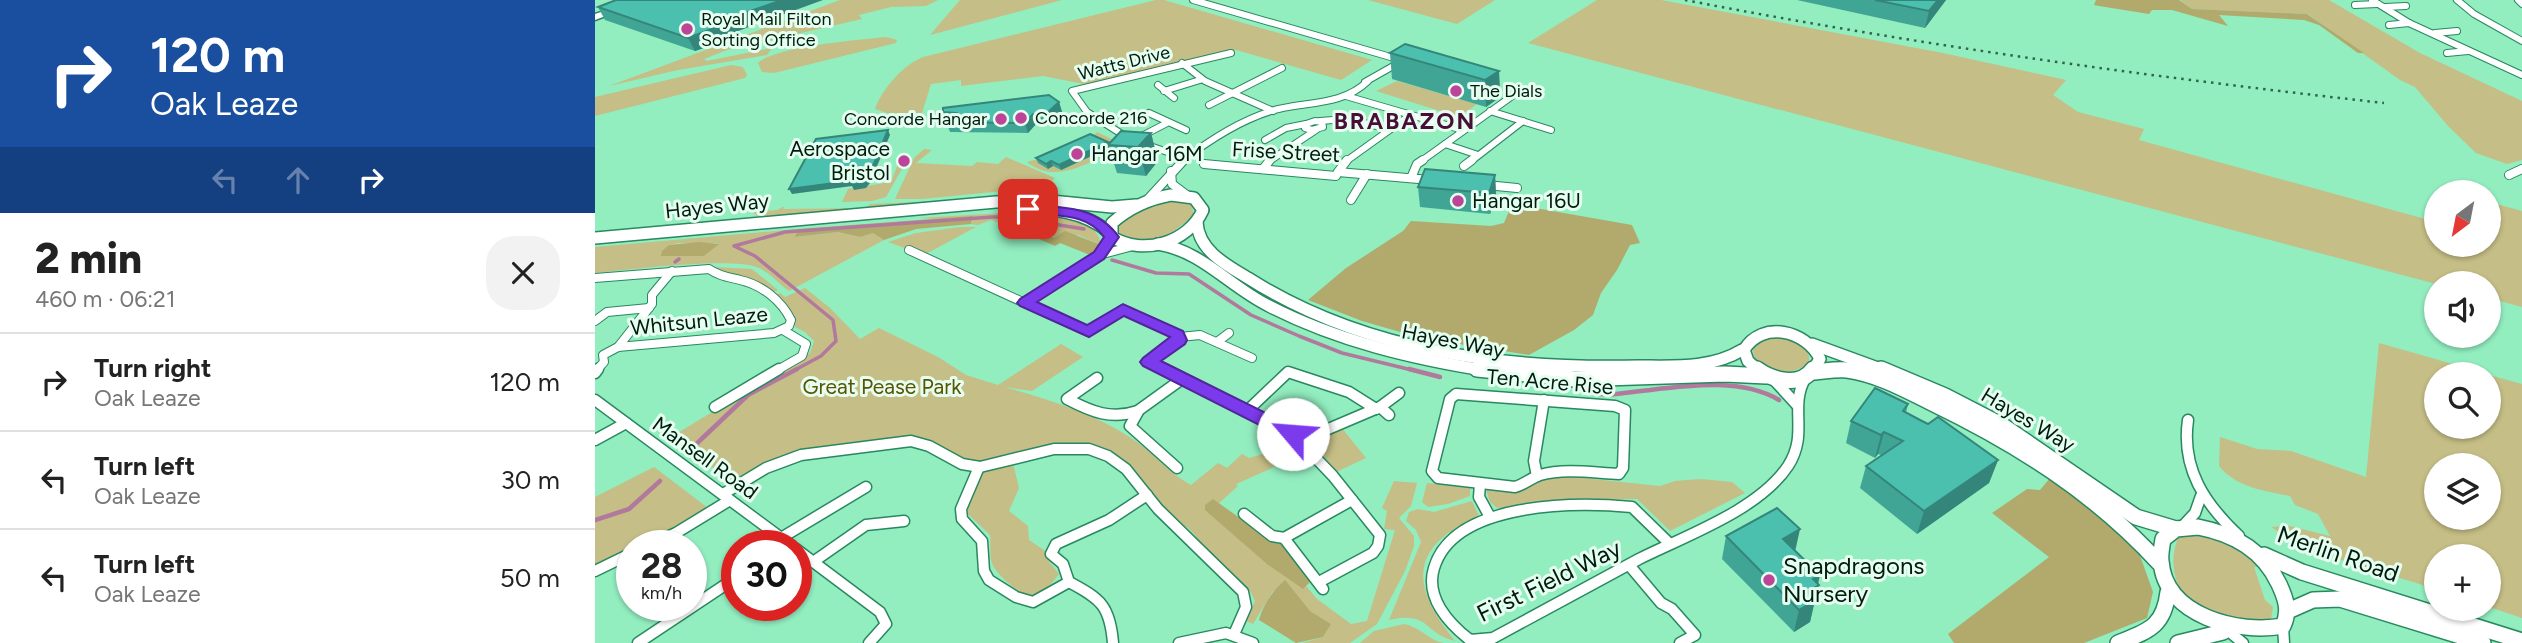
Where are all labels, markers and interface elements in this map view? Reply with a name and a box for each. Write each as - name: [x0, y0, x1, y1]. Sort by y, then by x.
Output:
- place label: Royal Mail Filton Sorting Office: [701, 8, 831, 51]
- marker: Royal Mail Filton Sorting Office: [679, 21, 695, 37]
- text: 120 m: [150, 25, 285, 84]
- icon: right: [35, 28, 126, 119]
- street label: Watts Drive: [1076, 41, 1172, 85]
- place label: The Dials: [1470, 80, 1542, 102]
- marker: The Dials: [1448, 83, 1464, 99]
- text: Oak Leaze: [150, 85, 298, 123]
- place label: Concorde 216: [1035, 107, 1147, 129]
- district label: BRABAZON: [1334, 107, 1476, 135]
- place label: Concorde Hangar: [844, 108, 987, 130]
- marker: Concorde 216: [1013, 110, 1029, 126]
- marker: Concorde Hangar: [993, 111, 1009, 127]
- place label: Aerospace Bristol: [789, 136, 890, 185]
- street label: Frise Street: [1231, 136, 1341, 167]
- place label: Hangar 16M: [1091, 141, 1203, 166]
- marker: Hangar 16M: [1069, 146, 1085, 162]
- marker: Aerospace Bristol: [896, 153, 912, 169]
- icon: left: [206, 161, 244, 199]
- icon: ahead: [279, 161, 317, 199]
- icon: right: [352, 161, 390, 199]
- pin: [998, 179, 1058, 239]
- north arrow: [2424, 180, 2501, 257]
- map controls: [2424, 180, 2501, 621]
- street label: Hayes Way: [664, 188, 770, 223]
- place label: Hangar 16U: [1472, 188, 1581, 213]
- icon: arrive: [1009, 190, 1047, 228]
- marker: Hangar 16U: [1450, 193, 1466, 209]
- text: 2 min: [35, 233, 142, 284]
- button: close: [486, 236, 560, 310]
- button: sound: [2424, 271, 2501, 348]
- text: 460 m · 06:21: [35, 285, 175, 313]
- street label: Whitsun Leaze: [629, 301, 769, 340]
- street label: Hayes Way: [1399, 318, 1507, 363]
- text: Turn right: [94, 352, 211, 384]
- button: search: [2424, 362, 2501, 439]
- icon: right: [35, 363, 73, 401]
- street label: Ten Acre Rise: [1486, 364, 1614, 399]
- text: 120 m: [490, 366, 560, 398]
- park label: Great Pease Park: [803, 374, 962, 399]
- street label: Hayes Way: [1977, 382, 2079, 457]
- text: Oak Leaze: [94, 384, 201, 412]
- position arrow: [1256, 397, 1330, 471]
- street label: Mansell Road: [648, 411, 763, 504]
- text: Turn left: [94, 450, 195, 482]
- button: layers: [2424, 453, 2501, 530]
- icon: left: [35, 461, 73, 499]
- text: 30 m: [501, 464, 560, 496]
- text: Oak Leaze: [94, 482, 201, 510]
- street label: Merlin Road: [2273, 519, 2403, 588]
- speed limit sign: 30: [721, 530, 812, 621]
- street label: First Field Way: [1472, 533, 1626, 628]
- button: +: [2424, 544, 2501, 621]
- text: 28: [641, 545, 682, 587]
- text: Turn left: [94, 548, 195, 580]
- place label: Snapdragons Nursery: [1783, 551, 1925, 608]
- icon: left: [35, 559, 73, 597]
- text: 50 m: [500, 562, 560, 594]
- marker: Snapdragons Nursery: [1761, 572, 1777, 588]
- text: Oak Leaze: [94, 580, 201, 608]
- text: km/h: [641, 582, 682, 604]

